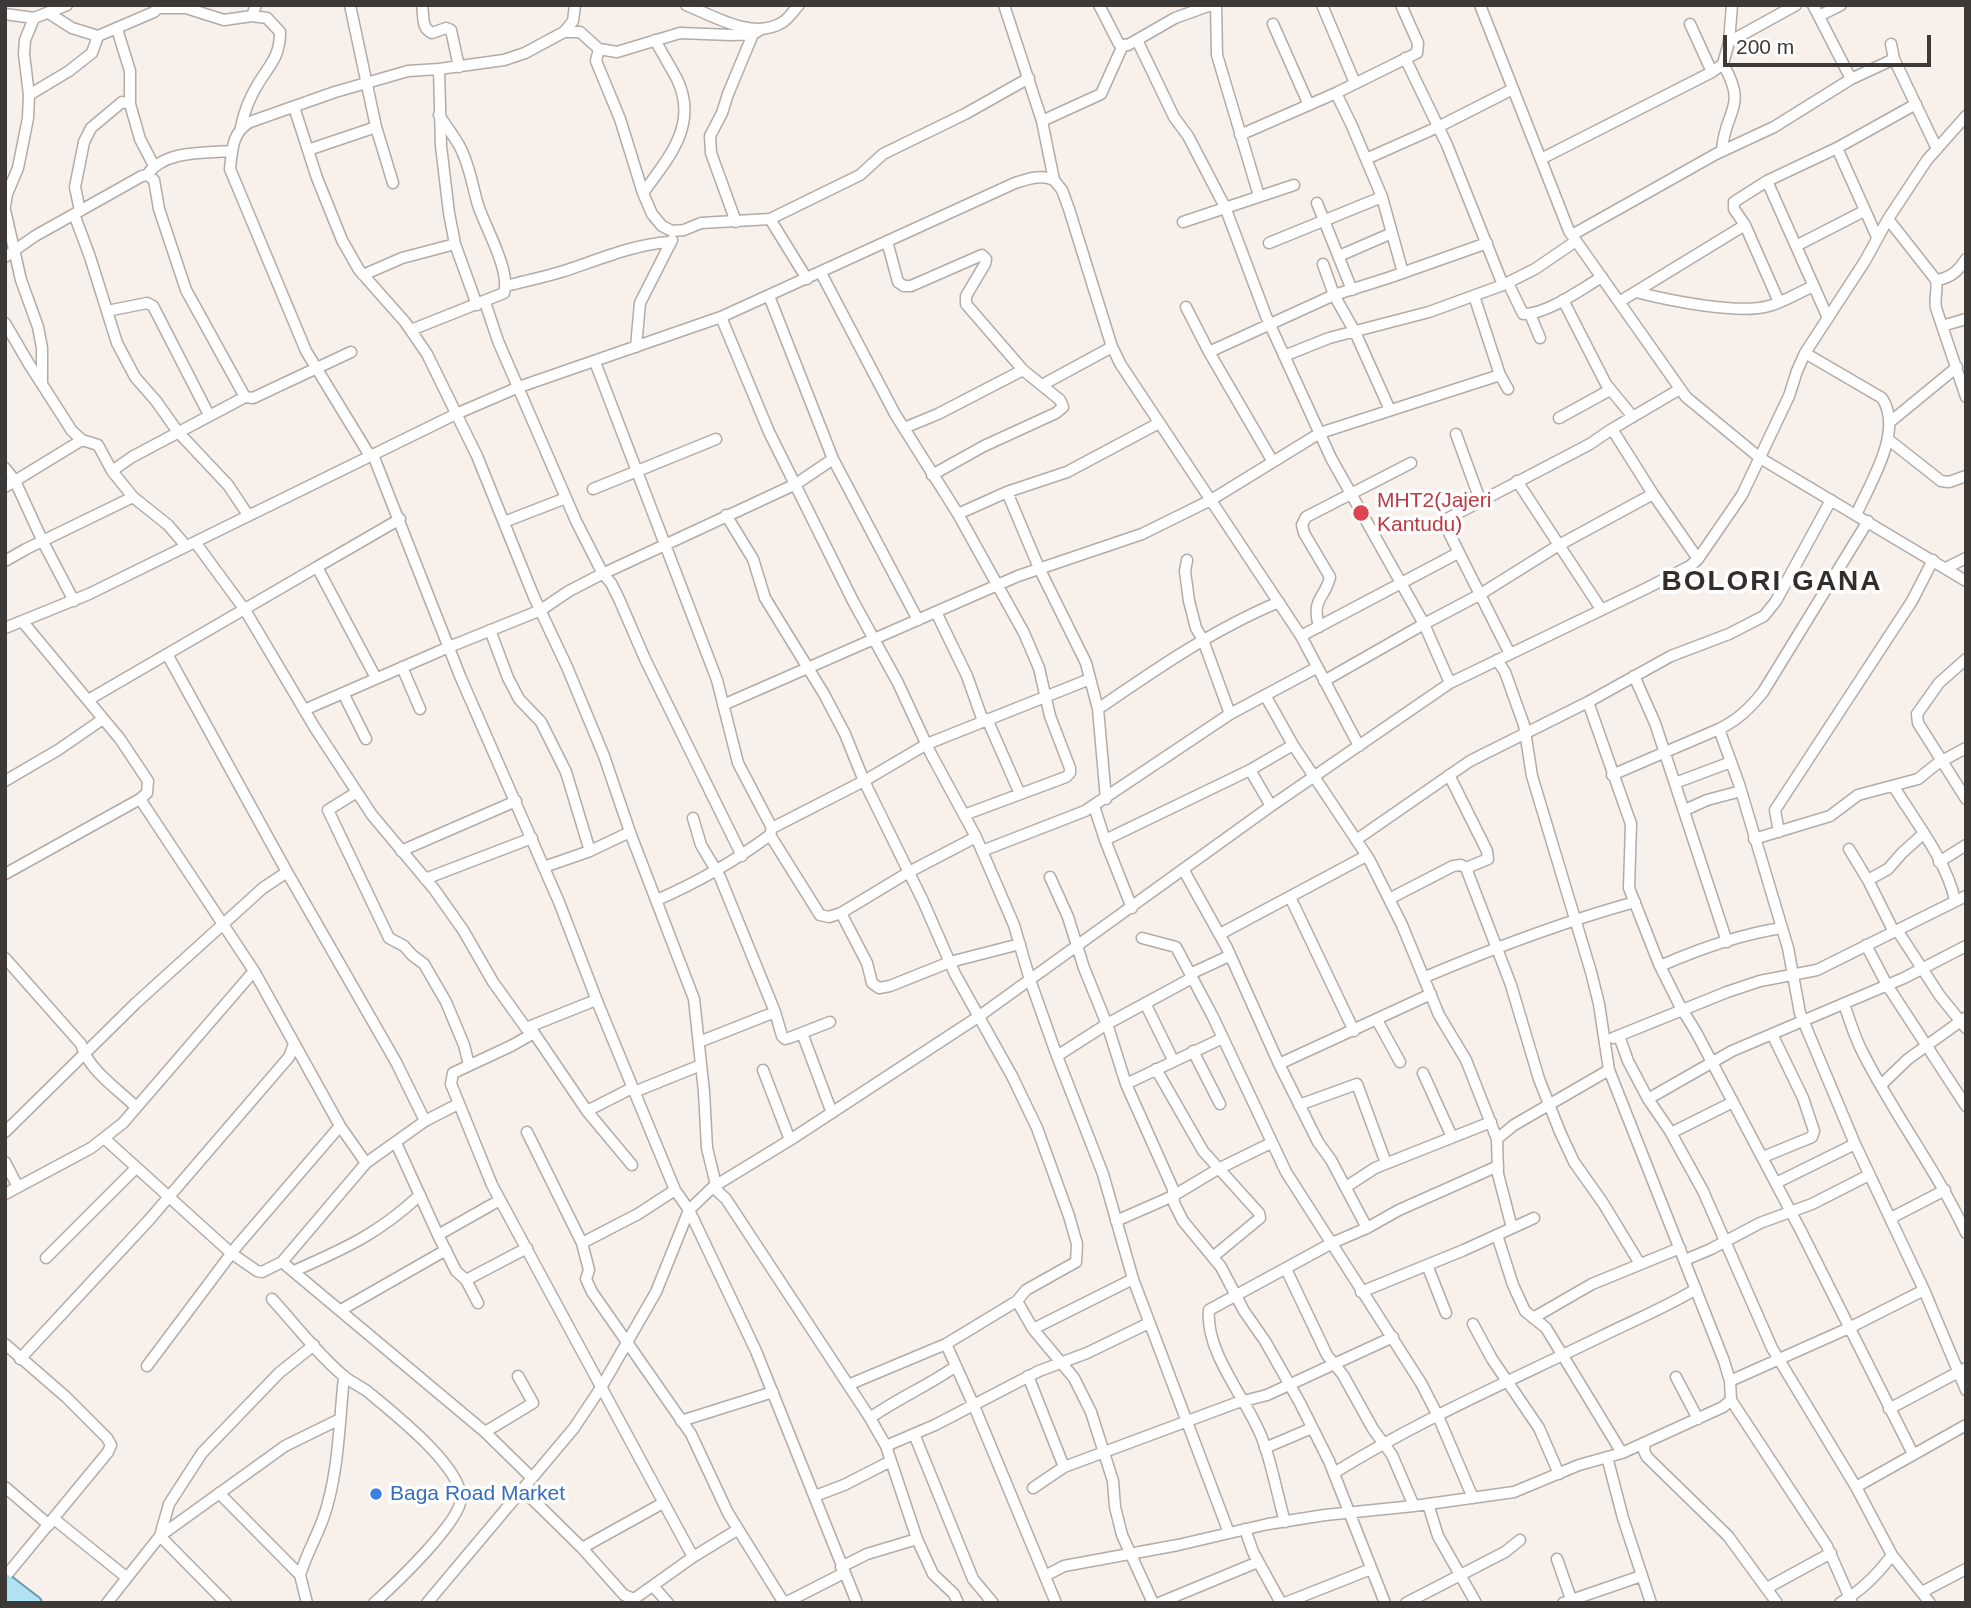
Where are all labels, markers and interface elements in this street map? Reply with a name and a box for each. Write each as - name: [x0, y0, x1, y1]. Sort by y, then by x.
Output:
- scale bar: [1726, 21, 1934, 65]
- text: 200 m: [1736, 35, 1794, 58]
- place label: MHT2(Jajeri Kantudu): [1377, 488, 1491, 538]
- marker: MHT2(Jajeri Kantudu): [1351, 503, 1371, 523]
- district label: BOLORI GANA: [1663, 565, 1881, 599]
- place label: Baga Road Market: [390, 1481, 565, 1507]
- marker: Baga Road Market: [368, 1486, 384, 1502]

